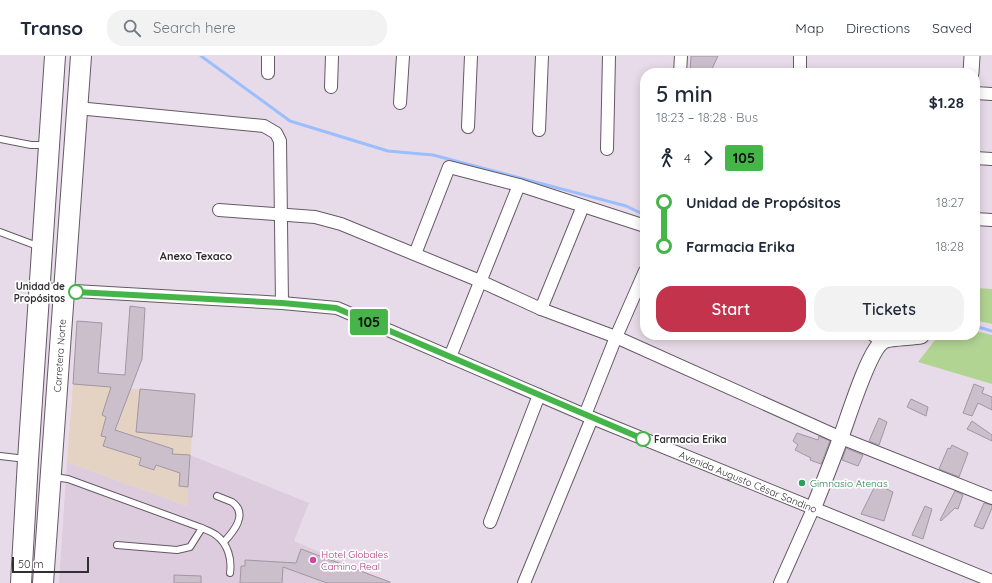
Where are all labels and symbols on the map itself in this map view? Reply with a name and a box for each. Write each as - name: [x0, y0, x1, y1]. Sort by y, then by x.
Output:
- district label: Anexo Texaco: [160, 249, 232, 263]
- place label: Unidad de Propósitos: [14, 280, 65, 305]
- marker: Unidad de Propósitos: [68, 284, 84, 300]
- line badge: 105: [346, 309, 392, 335]
- street label: Carretera Norte: [51, 318, 69, 393]
- marker: Farmacia Erika: [635, 431, 651, 447]
- place label: Farmacia Erika: [654, 433, 727, 446]
- street label: Avenida Augusto César Sandino: [677, 448, 819, 516]
- place label: Gimnasio Atenas: [810, 477, 888, 490]
- marker: Gimnasio Atenas: [797, 478, 807, 488]
- place label: Hotel Globales Camino Real: [321, 548, 388, 573]
- scale bar: [12, 555, 89, 574]
- marker: Hotel Globales Camino Real: [308, 555, 318, 565]

